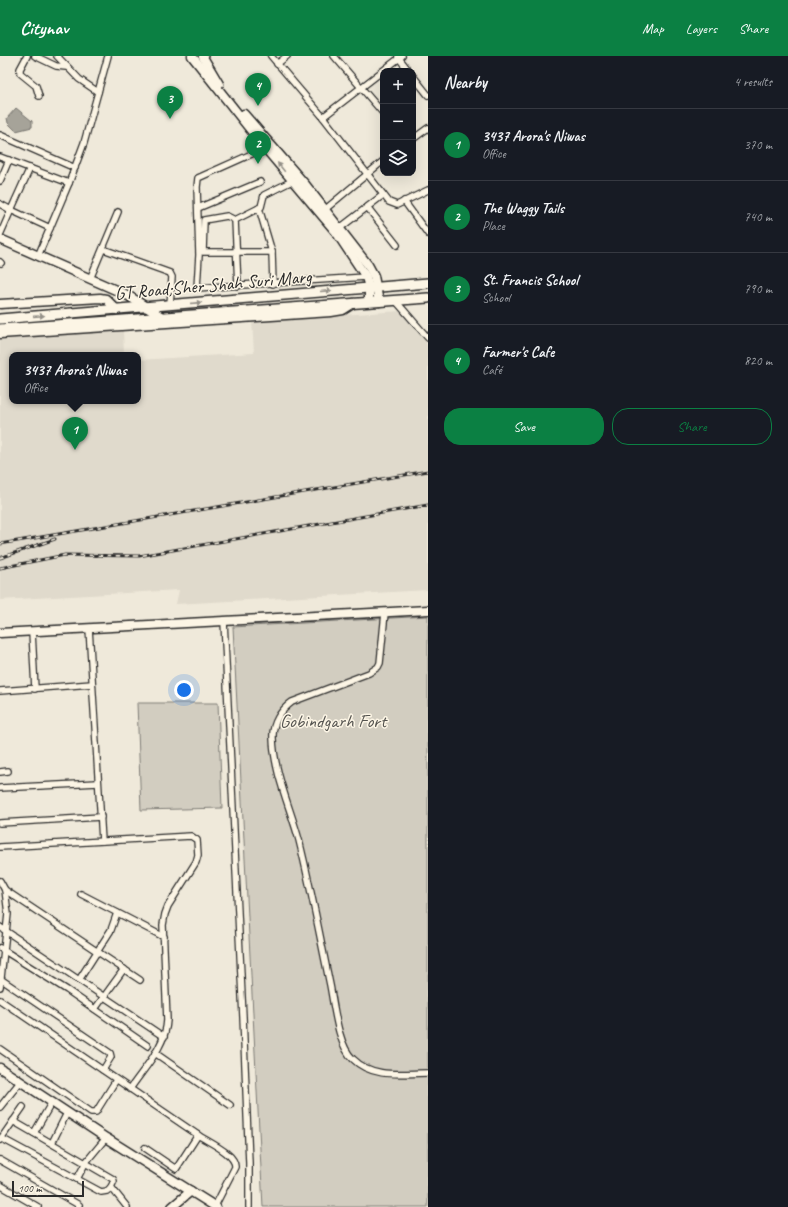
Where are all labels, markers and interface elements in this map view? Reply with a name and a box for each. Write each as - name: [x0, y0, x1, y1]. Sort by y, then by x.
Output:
- text: Citynav: [20, 16, 68, 40]
- text: Map: [642, 20, 664, 37]
- text: Layers: [686, 20, 717, 37]
- text: Share: [739, 20, 768, 37]
- map controls: [380, 68, 416, 176]
- button: +: [380, 68, 416, 104]
- text: Nearby: [444, 72, 487, 93]
- pin: 4: [245, 73, 271, 106]
- text: 4 results: [734, 74, 772, 90]
- pin: 3: [157, 86, 183, 119]
- button: −: [380, 104, 416, 140]
- text: 3437 Arora's Niwas: [482, 127, 585, 146]
- pin: 2: [245, 131, 271, 164]
- text: 1: [454, 137, 460, 153]
- text: 370 m: [744, 137, 772, 153]
- button: layers: [380, 140, 416, 176]
- text: Office: [482, 146, 506, 162]
- one-way arrow: [276, 162, 285, 173]
- text: The Waggy Tails: [482, 199, 564, 218]
- text: 2: [454, 209, 460, 225]
- text: 740 m: [744, 209, 772, 225]
- text: Place: [482, 218, 505, 234]
- street label: GT Road;Sher Shah Suri Marg: [114, 264, 314, 306]
- text: St. Francis School: [482, 271, 578, 290]
- text: 3: [454, 281, 460, 297]
- text: 790 m: [744, 281, 772, 297]
- one-way arrow: [320, 288, 332, 295]
- text: School: [482, 290, 510, 306]
- one-way arrow: [190, 300, 202, 306]
- one-way arrow: [33, 312, 45, 319]
- text: Farmer's Cafe: [482, 343, 554, 362]
- popup: [9, 352, 141, 404]
- text: 4: [454, 353, 460, 369]
- text: 820 m: [744, 353, 772, 369]
- text: 3437 Arora's Niwas: [24, 361, 126, 380]
- text: Café: [482, 362, 502, 378]
- text: Office: [24, 380, 47, 396]
- button: Save: [444, 408, 604, 445]
- button: Share: [612, 408, 772, 445]
- pin: 1: [62, 417, 88, 450]
- your location: [174, 680, 194, 700]
- park label: Gobindgarh Fort: [280, 709, 388, 733]
- scale bar: [12, 1179, 84, 1198]
- text: 100 m: [18, 1181, 42, 1195]

